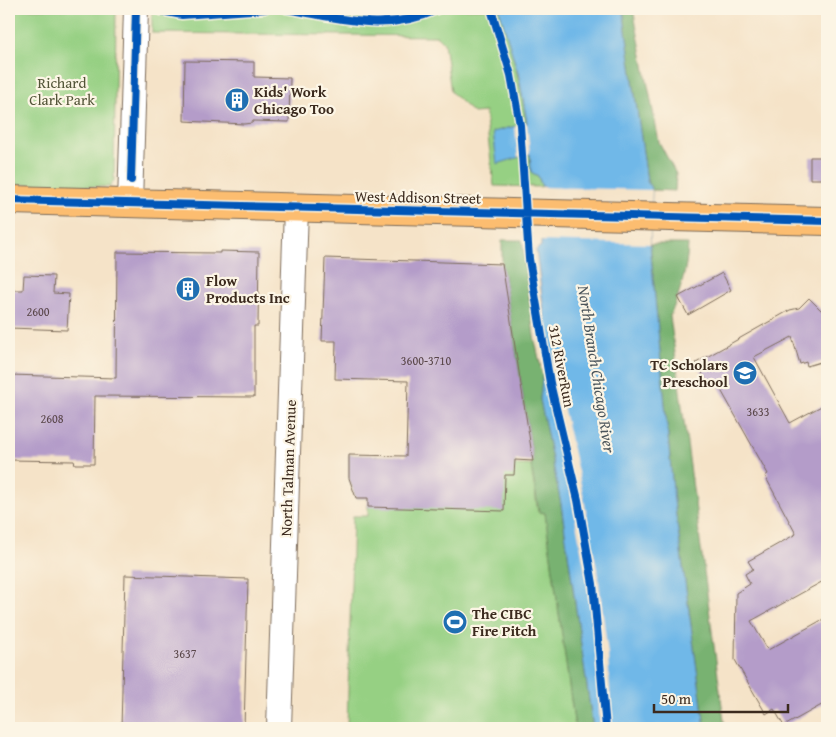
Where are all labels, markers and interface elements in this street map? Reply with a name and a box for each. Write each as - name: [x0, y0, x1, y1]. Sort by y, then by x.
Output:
- park label: Richard Clark Park: [29, 72, 95, 110]
- place label: Kids' Work Chicago Too: [254, 81, 334, 119]
- building icon: Kids' Work Chicago Too: [224, 87, 250, 113]
- street label: West Addison Street: [355, 185, 482, 209]
- place label: Flow Products Inc: [206, 270, 290, 308]
- building icon: Flow Products Inc: [175, 276, 201, 302]
- water label: North Branch Chicago River: [572, 283, 622, 455]
- house number: 2600: [26, 303, 50, 320]
- street label: 312 RiverRun: [544, 323, 580, 409]
- house number: 3600-3710: [401, 352, 451, 369]
- place label: TC Scholars Preschool: [650, 354, 728, 392]
- school or university icon: TC Scholars Preschool: [732, 360, 758, 386]
- street label: North Talman Avenue: [275, 399, 301, 537]
- house number: 3633: [746, 403, 770, 420]
- house number: 2608: [40, 410, 64, 427]
- place label: The CIBC Fire Pitch: [472, 603, 536, 641]
- sports icon: The CIBC Fire Pitch: [442, 609, 468, 635]
- house number: 3637: [173, 645, 197, 662]
- scale bar: [654, 682, 787, 714]
- text: 50 m: [661, 688, 692, 709]

